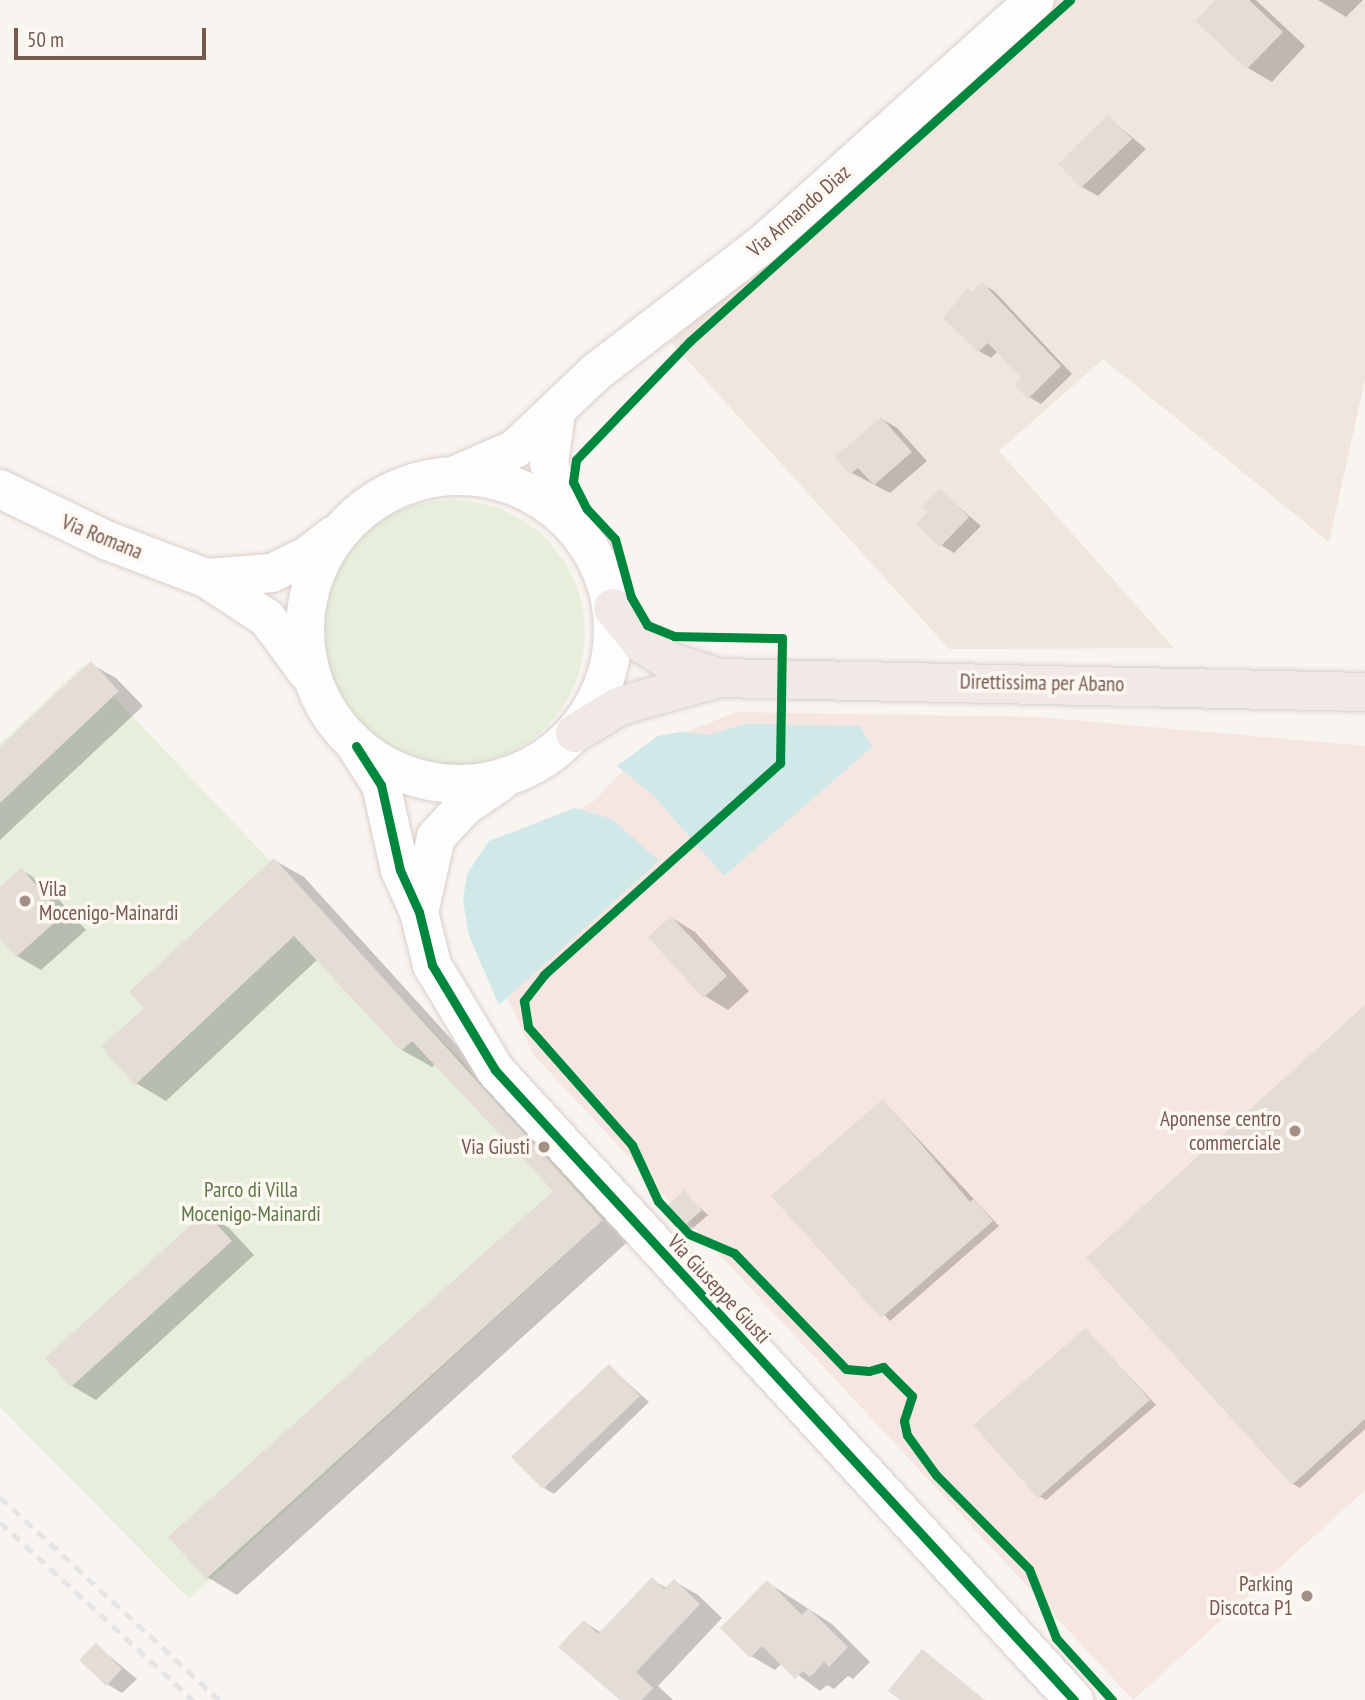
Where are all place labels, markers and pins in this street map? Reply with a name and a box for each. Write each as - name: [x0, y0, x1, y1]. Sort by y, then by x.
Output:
- place label: Vila Mocenigo-Mainardi: [39, 876, 179, 926]
- marker: Vila Mocenigo-Mainardi: [17, 893, 33, 909]
- place label: Aponense centro commerciale: [1160, 1106, 1281, 1156]
- marker: Aponense centro commerciale: [1287, 1123, 1303, 1139]
- place label: Via Giusti: [461, 1134, 530, 1160]
- marker: Via Giusti: [536, 1139, 552, 1155]
- place label: Parking Discotca P1: [1209, 1571, 1293, 1621]
- marker: Parking Discotca P1: [1299, 1588, 1315, 1604]

